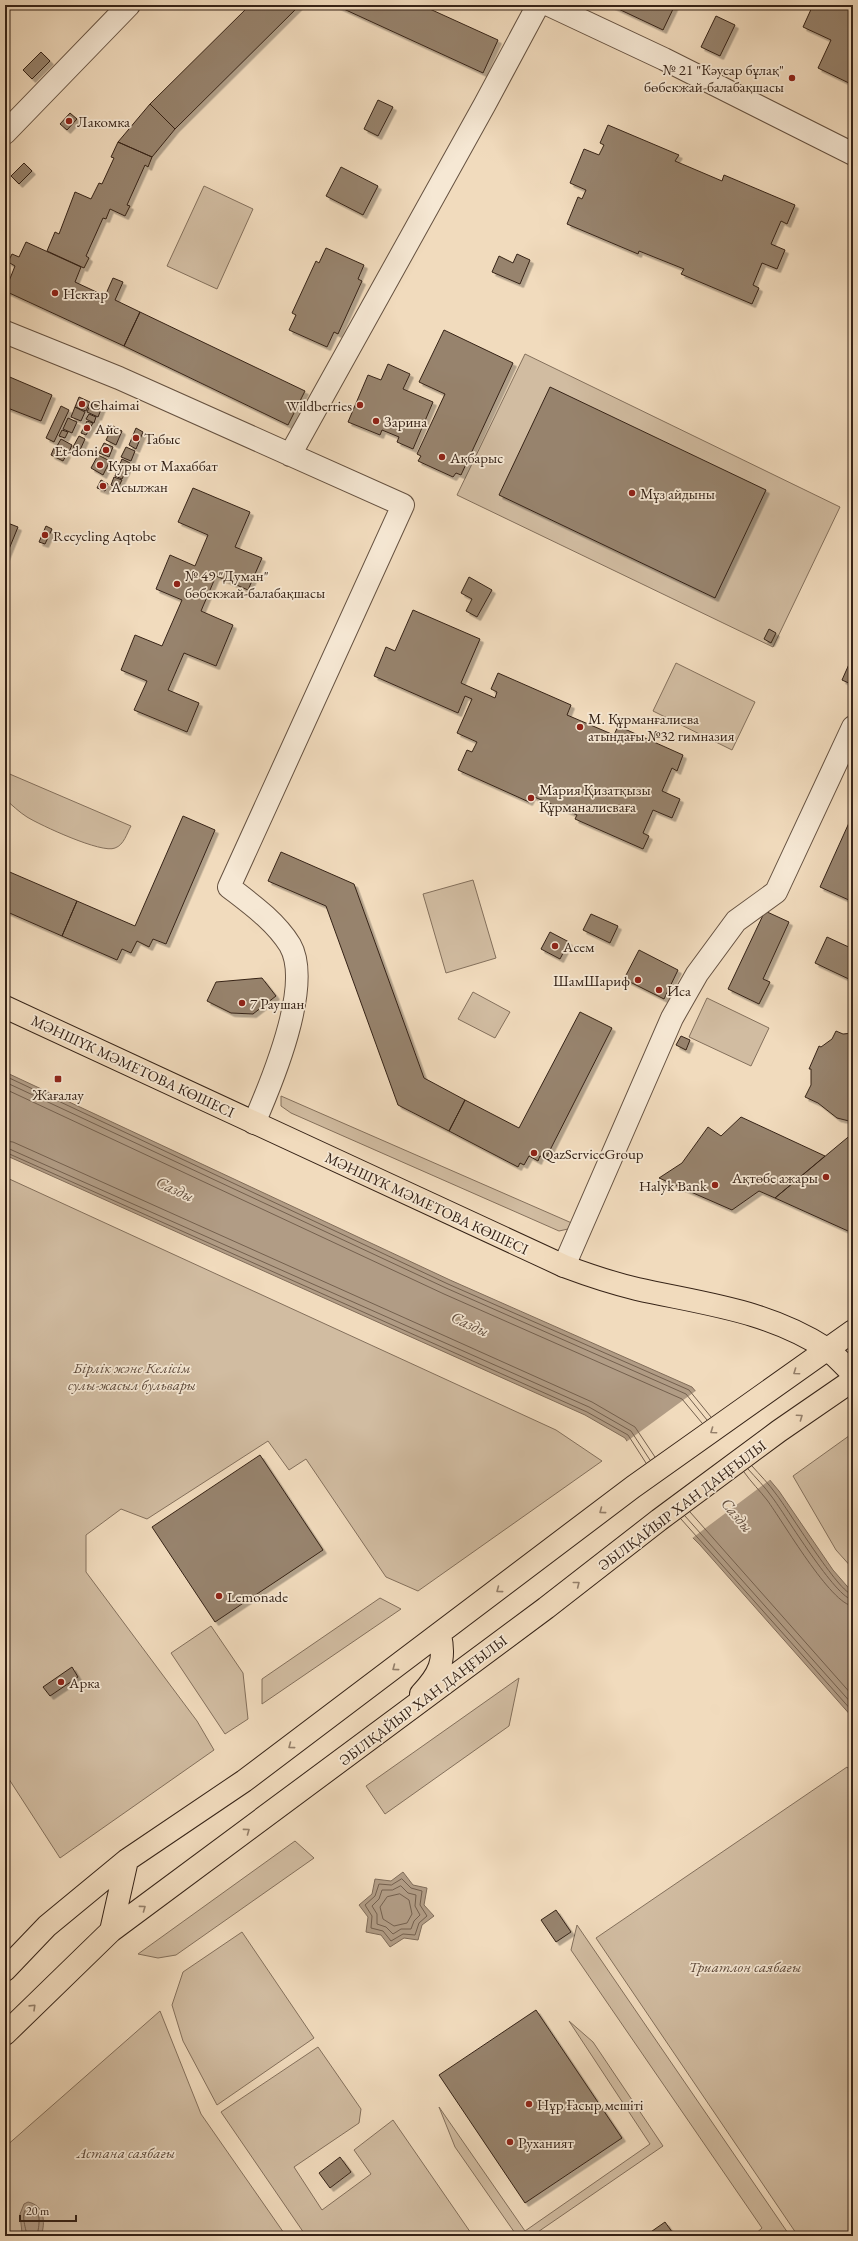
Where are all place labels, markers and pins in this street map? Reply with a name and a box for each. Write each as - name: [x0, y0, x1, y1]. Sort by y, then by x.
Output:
- place label: № 21 "Кәусар бұлақ" бөбекжай-балабақшасы: [644, 60, 784, 96]
- marker: № 21 "Кәусар бұлақ" бөбекжай-балабақшасы: [787, 73, 797, 83]
- place label: Лакомка: [77, 112, 130, 131]
- marker: Лакомка: [64, 116, 74, 126]
- place label: Нектар: [63, 284, 108, 303]
- marker: Нектар: [50, 288, 60, 298]
- place label: Chaimai: [90, 395, 140, 414]
- place label: Wildberries: [286, 396, 352, 415]
- marker: Chaimai: [77, 399, 87, 409]
- marker: Wildberries: [355, 400, 365, 410]
- place label: Зарина: [384, 412, 427, 431]
- marker: Зарина: [371, 416, 381, 426]
- place label: Айс: [94, 419, 119, 438]
- marker: Айс: [82, 423, 92, 433]
- place label: Табыс: [144, 429, 181, 448]
- marker: Табыс: [131, 433, 141, 443]
- place label: Et-doni: [54, 441, 98, 460]
- marker: Et-doni: [101, 445, 111, 455]
- place label: Ақбарыс: [449, 448, 503, 467]
- marker: Ақбарыс: [437, 452, 447, 462]
- place label: Куры от Махаббат: [108, 456, 218, 475]
- marker: Куры от Махаббат: [95, 460, 105, 470]
- place label: Асылжан: [110, 477, 168, 496]
- marker: Асылжан: [98, 481, 108, 491]
- place label: Мұз айдыны: [640, 484, 715, 503]
- marker: Мұз айдыны: [627, 488, 637, 498]
- place label: Recycling Aqtobe: [53, 526, 156, 545]
- marker: Recycling Aqtobe: [40, 530, 50, 540]
- place label: № 49 "Думан" бөбекжай-балабақшасы: [185, 566, 325, 602]
- marker: № 49 "Думан" бөбекжай-балабақшасы: [172, 579, 182, 589]
- place label: М. Құрманғалиева атындағы №32 гимназия: [588, 709, 735, 745]
- marker: М. Құрманғалиева атындағы №32 гимназия: [575, 722, 585, 732]
- place label: Мария Қизатқызы Құрманалиеваға: [539, 780, 651, 816]
- marker: Мария Қизатқызы Құрманалиеваға: [526, 793, 536, 803]
- place label: Асем: [562, 937, 595, 956]
- marker: Асем: [550, 941, 560, 951]
- place label: ШамШариф: [553, 971, 630, 990]
- marker: ШамШариф: [633, 975, 643, 985]
- place label: Иса: [667, 981, 691, 1000]
- marker: Иса: [654, 985, 664, 995]
- place label: 7 Раушан: [250, 994, 305, 1013]
- marker: 7 Раушан: [237, 998, 247, 1008]
- marker: Жағалау: [53, 1074, 63, 1084]
- place label: Жағалау: [31, 1085, 84, 1104]
- place label: QazServiceGroup: [542, 1144, 644, 1163]
- marker: QazServiceGroup: [529, 1148, 539, 1158]
- place label: Ақтөбе ажары: [731, 1168, 818, 1187]
- marker: Ақтөбе ажары: [821, 1172, 831, 1182]
- place label: Halyk Bank: [639, 1176, 708, 1195]
- marker: Halyk Bank: [710, 1180, 720, 1190]
- place label: Lemonade: [227, 1587, 288, 1606]
- marker: Lemonade: [214, 1591, 224, 1601]
- place label: Арка: [68, 1673, 100, 1692]
- marker: Арка: [56, 1677, 66, 1687]
- place label: Нұр Ғасыр мешіті: [537, 2095, 644, 2114]
- marker: Нұр Ғасыр мешіті: [524, 2099, 534, 2109]
- place label: Руханият: [518, 2133, 574, 2152]
- marker: Руханият: [505, 2137, 515, 2147]

